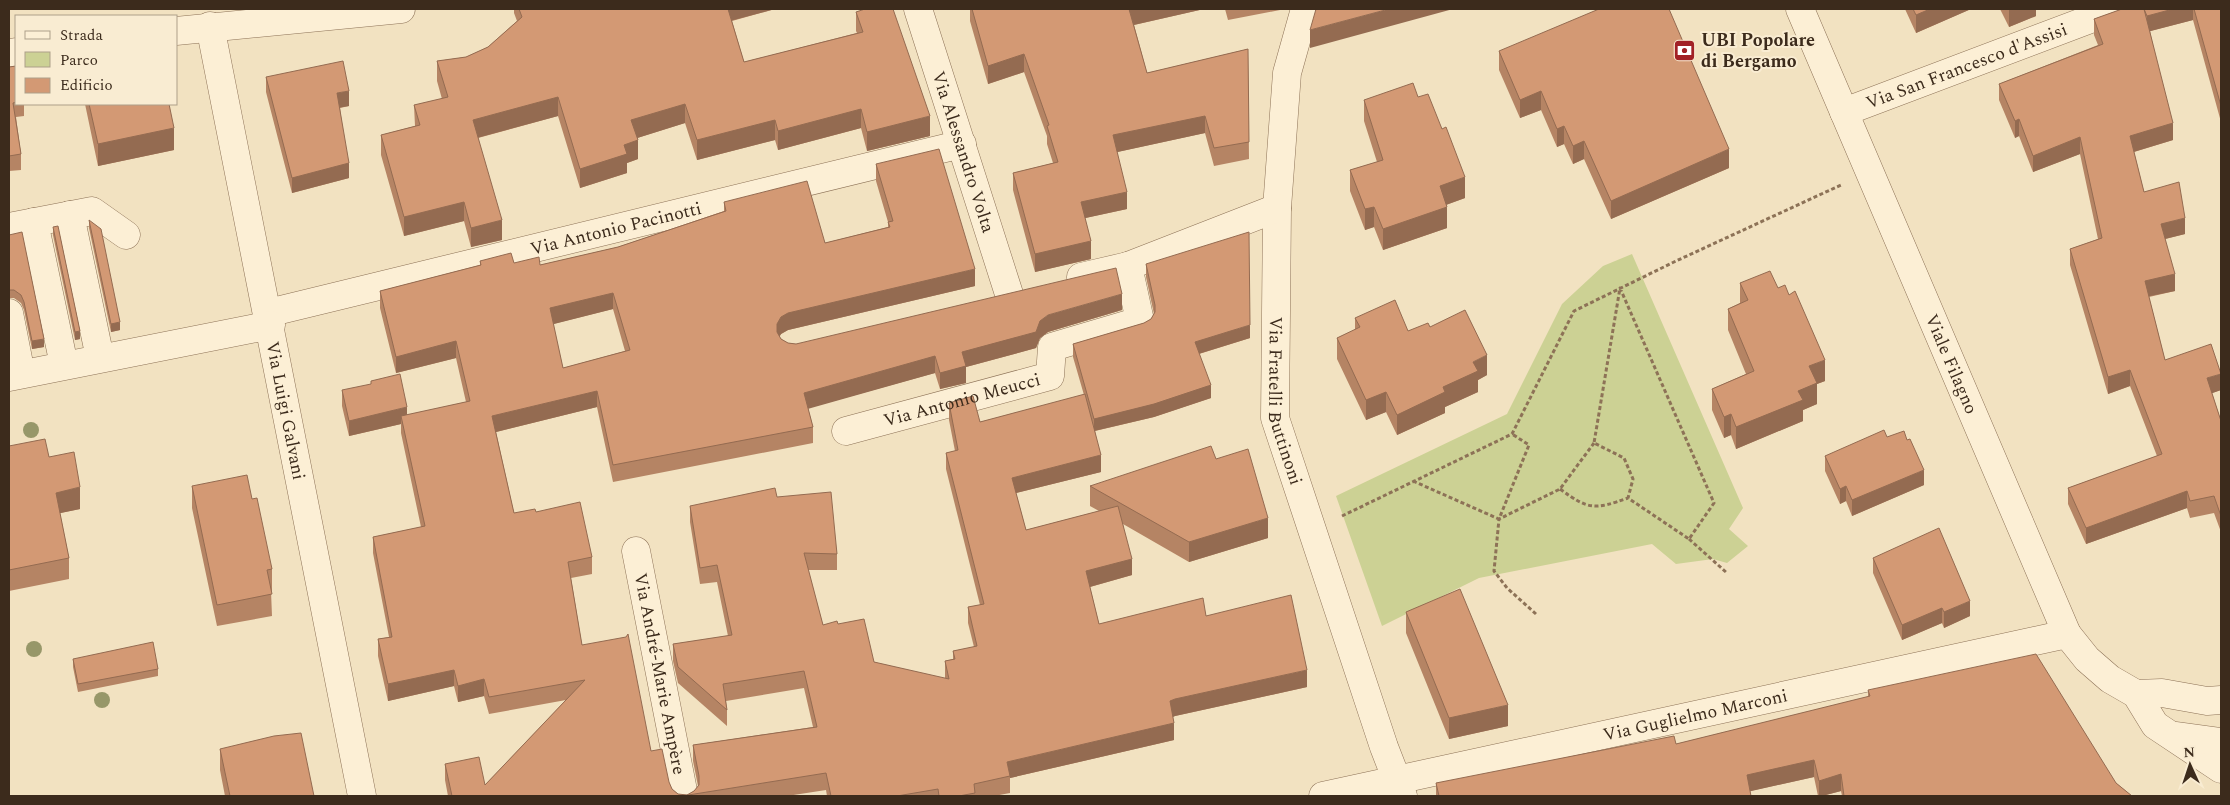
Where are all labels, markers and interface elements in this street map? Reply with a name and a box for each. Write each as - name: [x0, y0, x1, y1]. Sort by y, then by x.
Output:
- legend: [15, 15, 178, 105]
- street label: Via San Francesco d'Assisi: [1862, 16, 2071, 117]
- text: Strada: [60, 24, 103, 47]
- place label: UBI Popolare di Bergamo: [1701, 27, 1815, 75]
- bank icon: UBI Popolare di Bergamo: [1673, 38, 1697, 62]
- text: Parco: [60, 49, 98, 72]
- street label: Via Alessandro Volta: [925, 68, 1002, 237]
- text: Edificio: [60, 74, 113, 97]
- street label: Via Antonio Pacinotti: [528, 195, 704, 263]
- street label: Viale Filagno: [1918, 310, 1985, 418]
- street label: Via Fratelli Buttinoni: [1261, 316, 1309, 489]
- street label: Via Luigi Galvani: [259, 339, 312, 482]
- street label: Via Antonio Meucci: [880, 366, 1044, 434]
- street label: Via André-Marie Ampère: [627, 571, 693, 777]
- street label: Via Guglielmo Marconi: [1601, 682, 1790, 749]
- north arrow: [2165, 740, 2215, 790]
- text: N: [2183, 742, 2196, 763]

